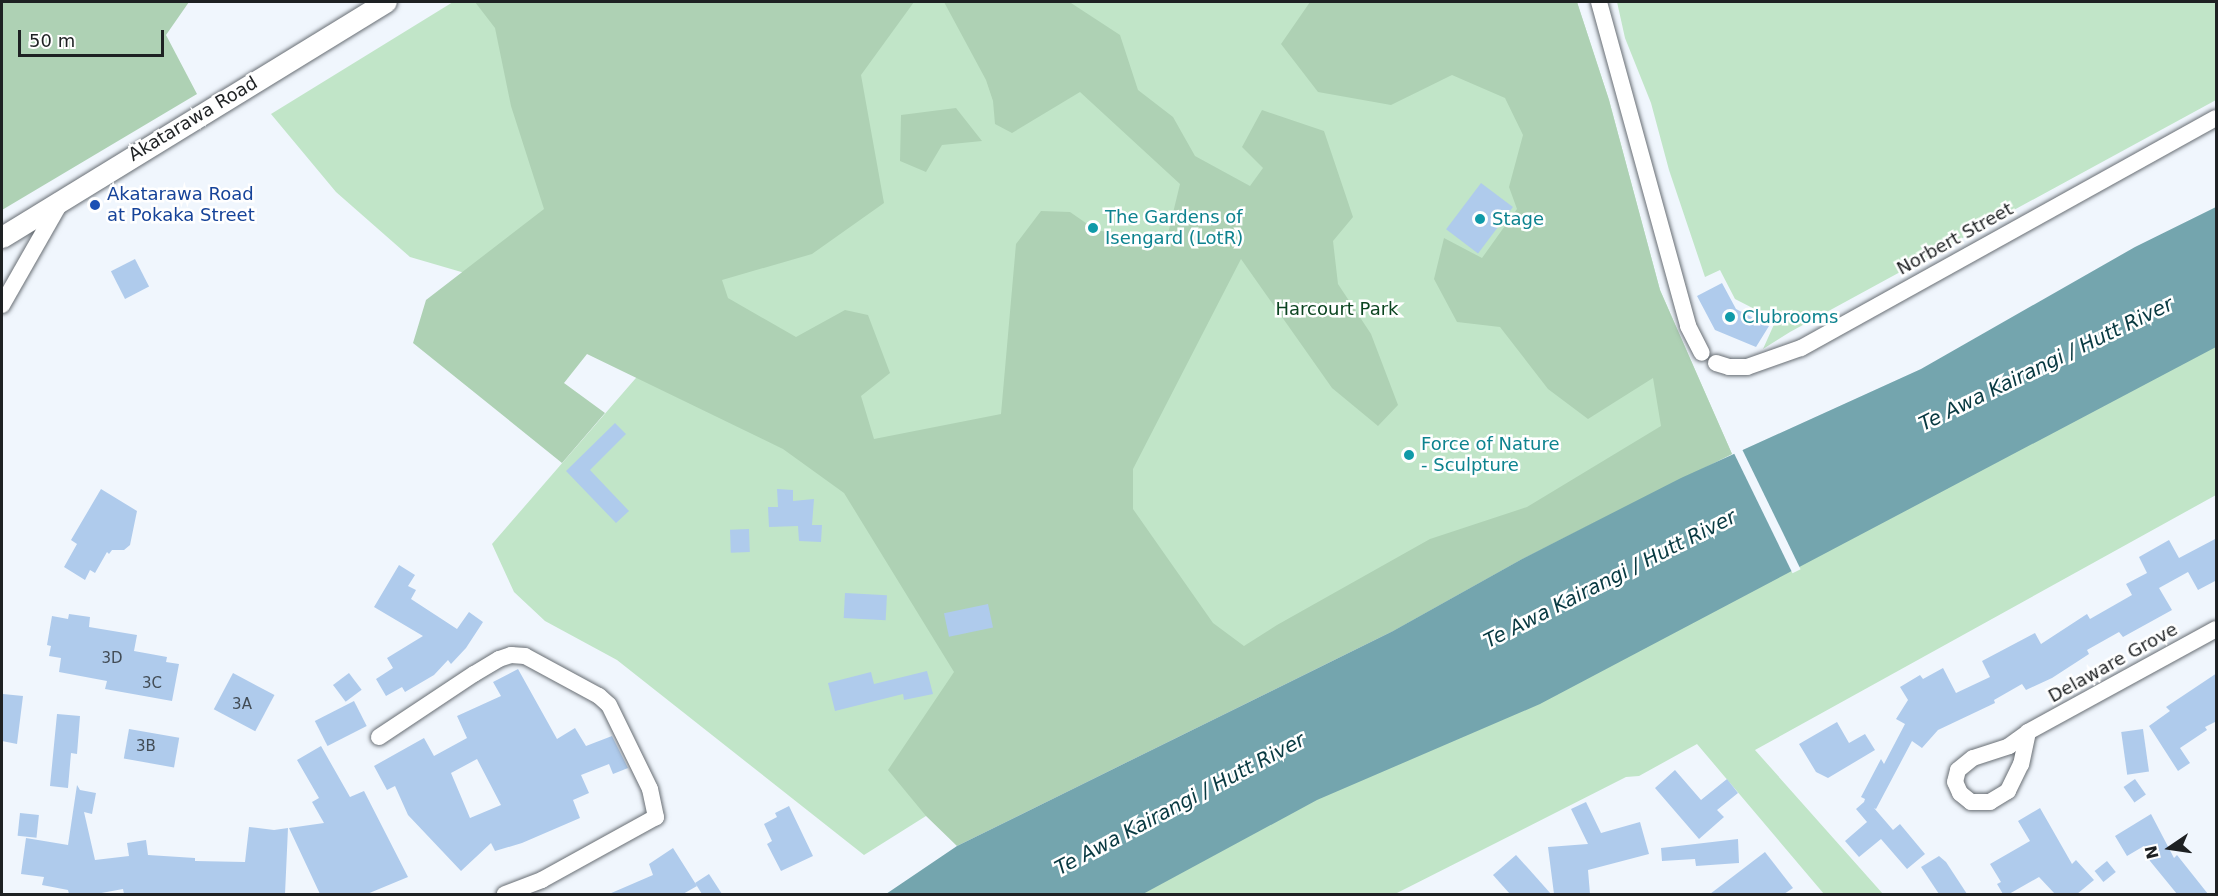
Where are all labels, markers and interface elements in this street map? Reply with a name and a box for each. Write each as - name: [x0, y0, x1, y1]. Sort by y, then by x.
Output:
- scale bar: [21, 18, 166, 56]
- text: 50 m: [29, 30, 75, 51]
- street label: Akatarawa Road: [125, 72, 261, 166]
- place label: Akatarawa Road at Pokaka Street: [107, 184, 255, 226]
- marker: Akatarawa Road at Pokaka Street: [88, 198, 102, 212]
- street label: Norbert Street: [1893, 198, 2017, 280]
- place label: The Gardens of Isengard (LotR): [1105, 207, 1243, 250]
- place label: Stage: [1492, 208, 1544, 230]
- marker: Stage: [1473, 212, 1487, 226]
- marker: The Gardens of Isengard (LotR): [1086, 221, 1100, 235]
- water label: Te Awa Kairangi / Hutt River: [1915, 292, 2177, 436]
- park label: Harcourt Park: [1276, 298, 1398, 320]
- place label: Clubrooms: [1742, 306, 1838, 328]
- marker: Clubrooms: [1723, 310, 1737, 324]
- place label: Force of Nature - Sculpture: [1421, 434, 1560, 476]
- marker: Force of Nature - Sculpture: [1402, 448, 1416, 462]
- water label: Te Awa Kairangi / Hutt River: [1480, 505, 1740, 653]
- street label: Delaware Grove: [2045, 619, 2181, 707]
- house number: 3D: [101, 650, 123, 668]
- house number: 3C: [142, 675, 162, 693]
- house number: 3A: [232, 696, 252, 714]
- water label: Te Awa Kairangi / Hutt River: [1051, 728, 1309, 880]
- house number: 3B: [136, 738, 156, 756]
- north arrow: [2140, 818, 2200, 878]
- text: N: [2141, 844, 2163, 861]

